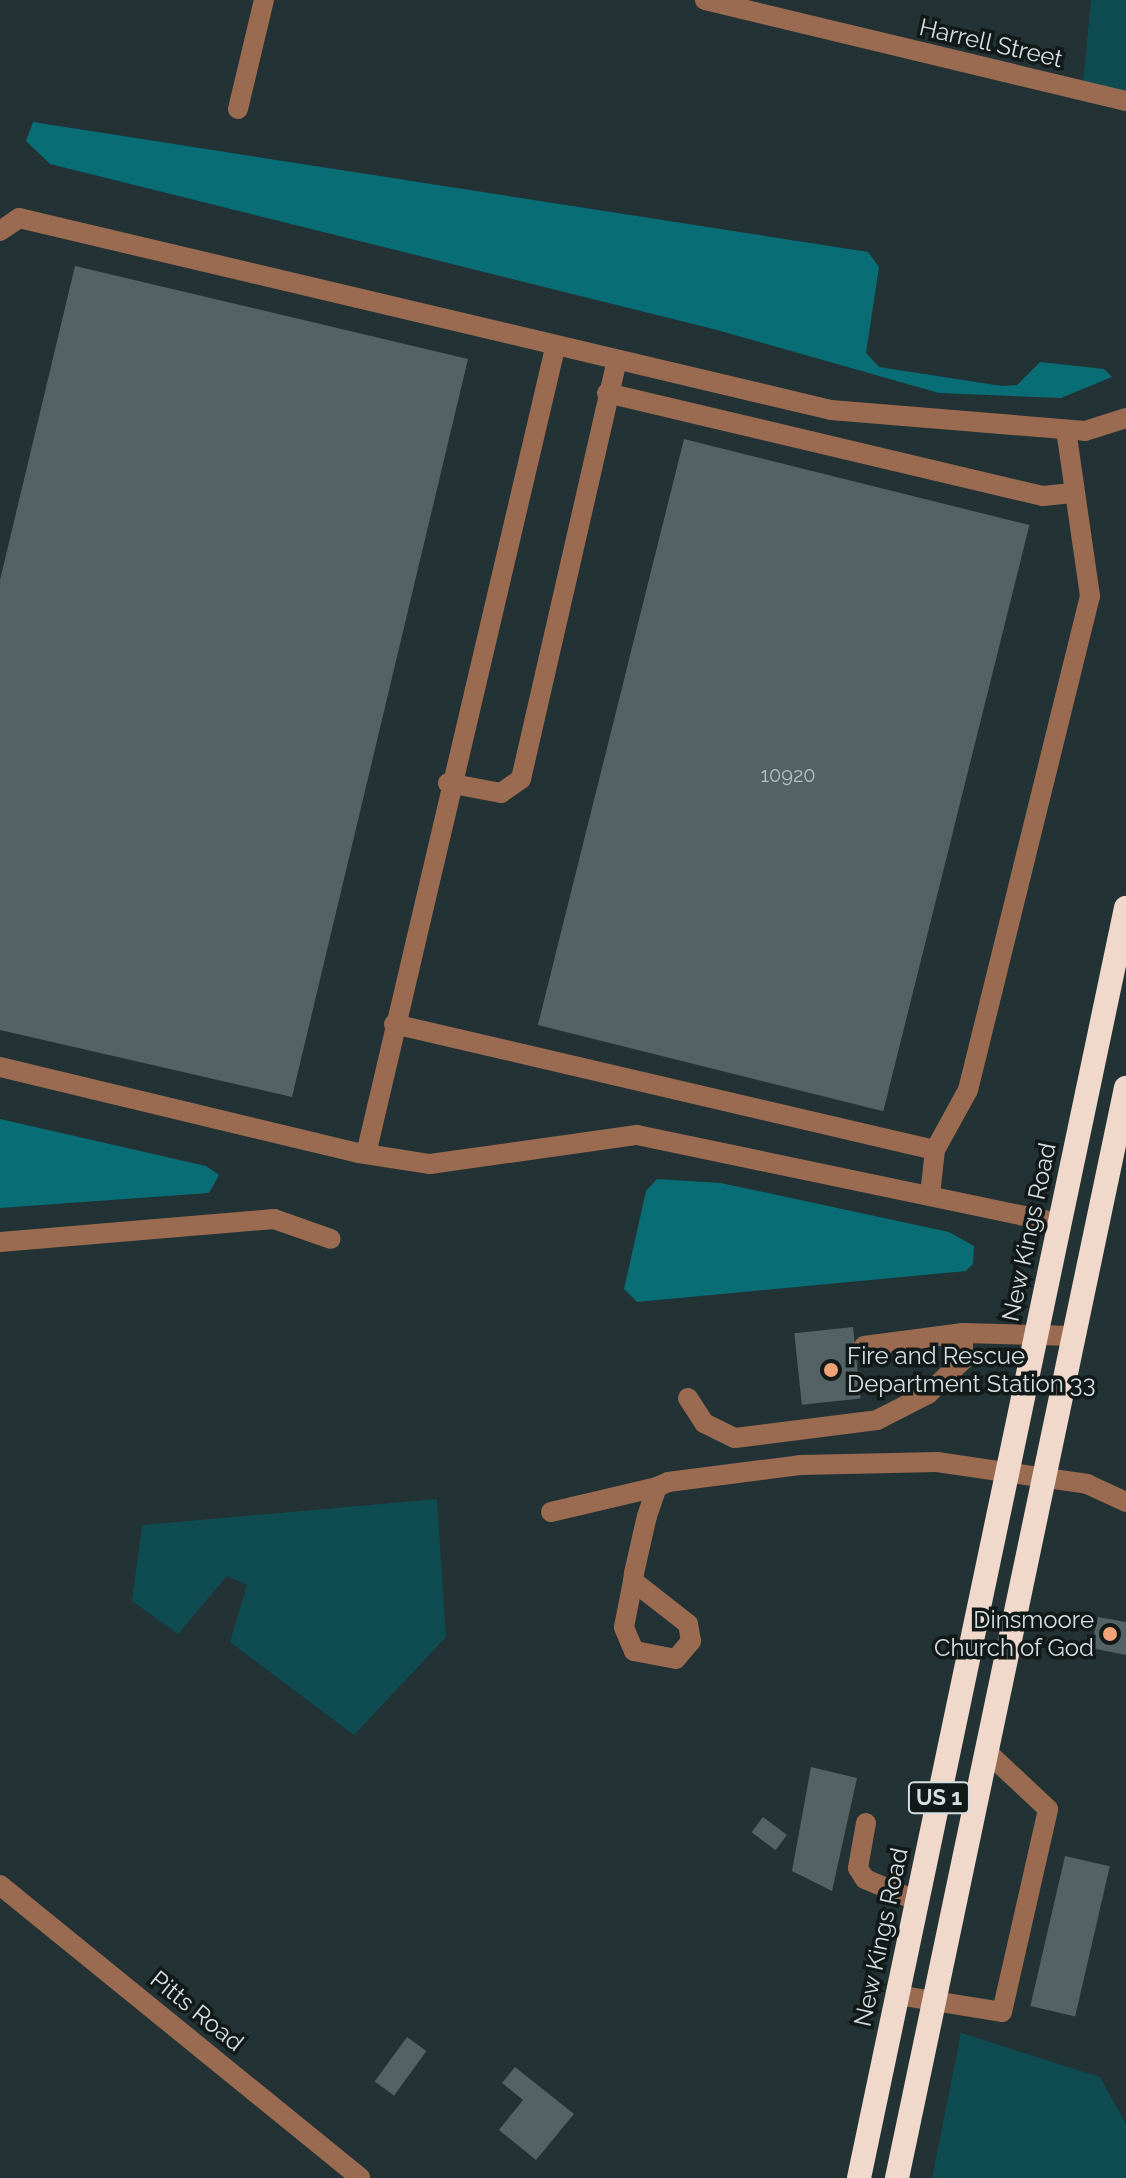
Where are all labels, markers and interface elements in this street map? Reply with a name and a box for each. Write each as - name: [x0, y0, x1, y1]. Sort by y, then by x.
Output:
- street label: Harrell Street: [916, 12, 1066, 74]
- house number: 10920: [760, 763, 816, 787]
- street label: New Kings Road: [996, 1140, 1062, 1324]
- place label: Fire and Rescue Department Station 33: [847, 1342, 1095, 1398]
- marker: Fire and Rescue Department Station 33: [822, 1361, 840, 1379]
- place label: Dinsmoore Church of God: [933, 1606, 1094, 1662]
- marker: Dinsmoore Church of God: [1101, 1625, 1119, 1643]
- road number: US 1: [907, 1780, 971, 1816]
- street label: New Kings Road: [848, 1845, 914, 2029]
- street label: Pitts Road: [145, 1965, 249, 2057]

